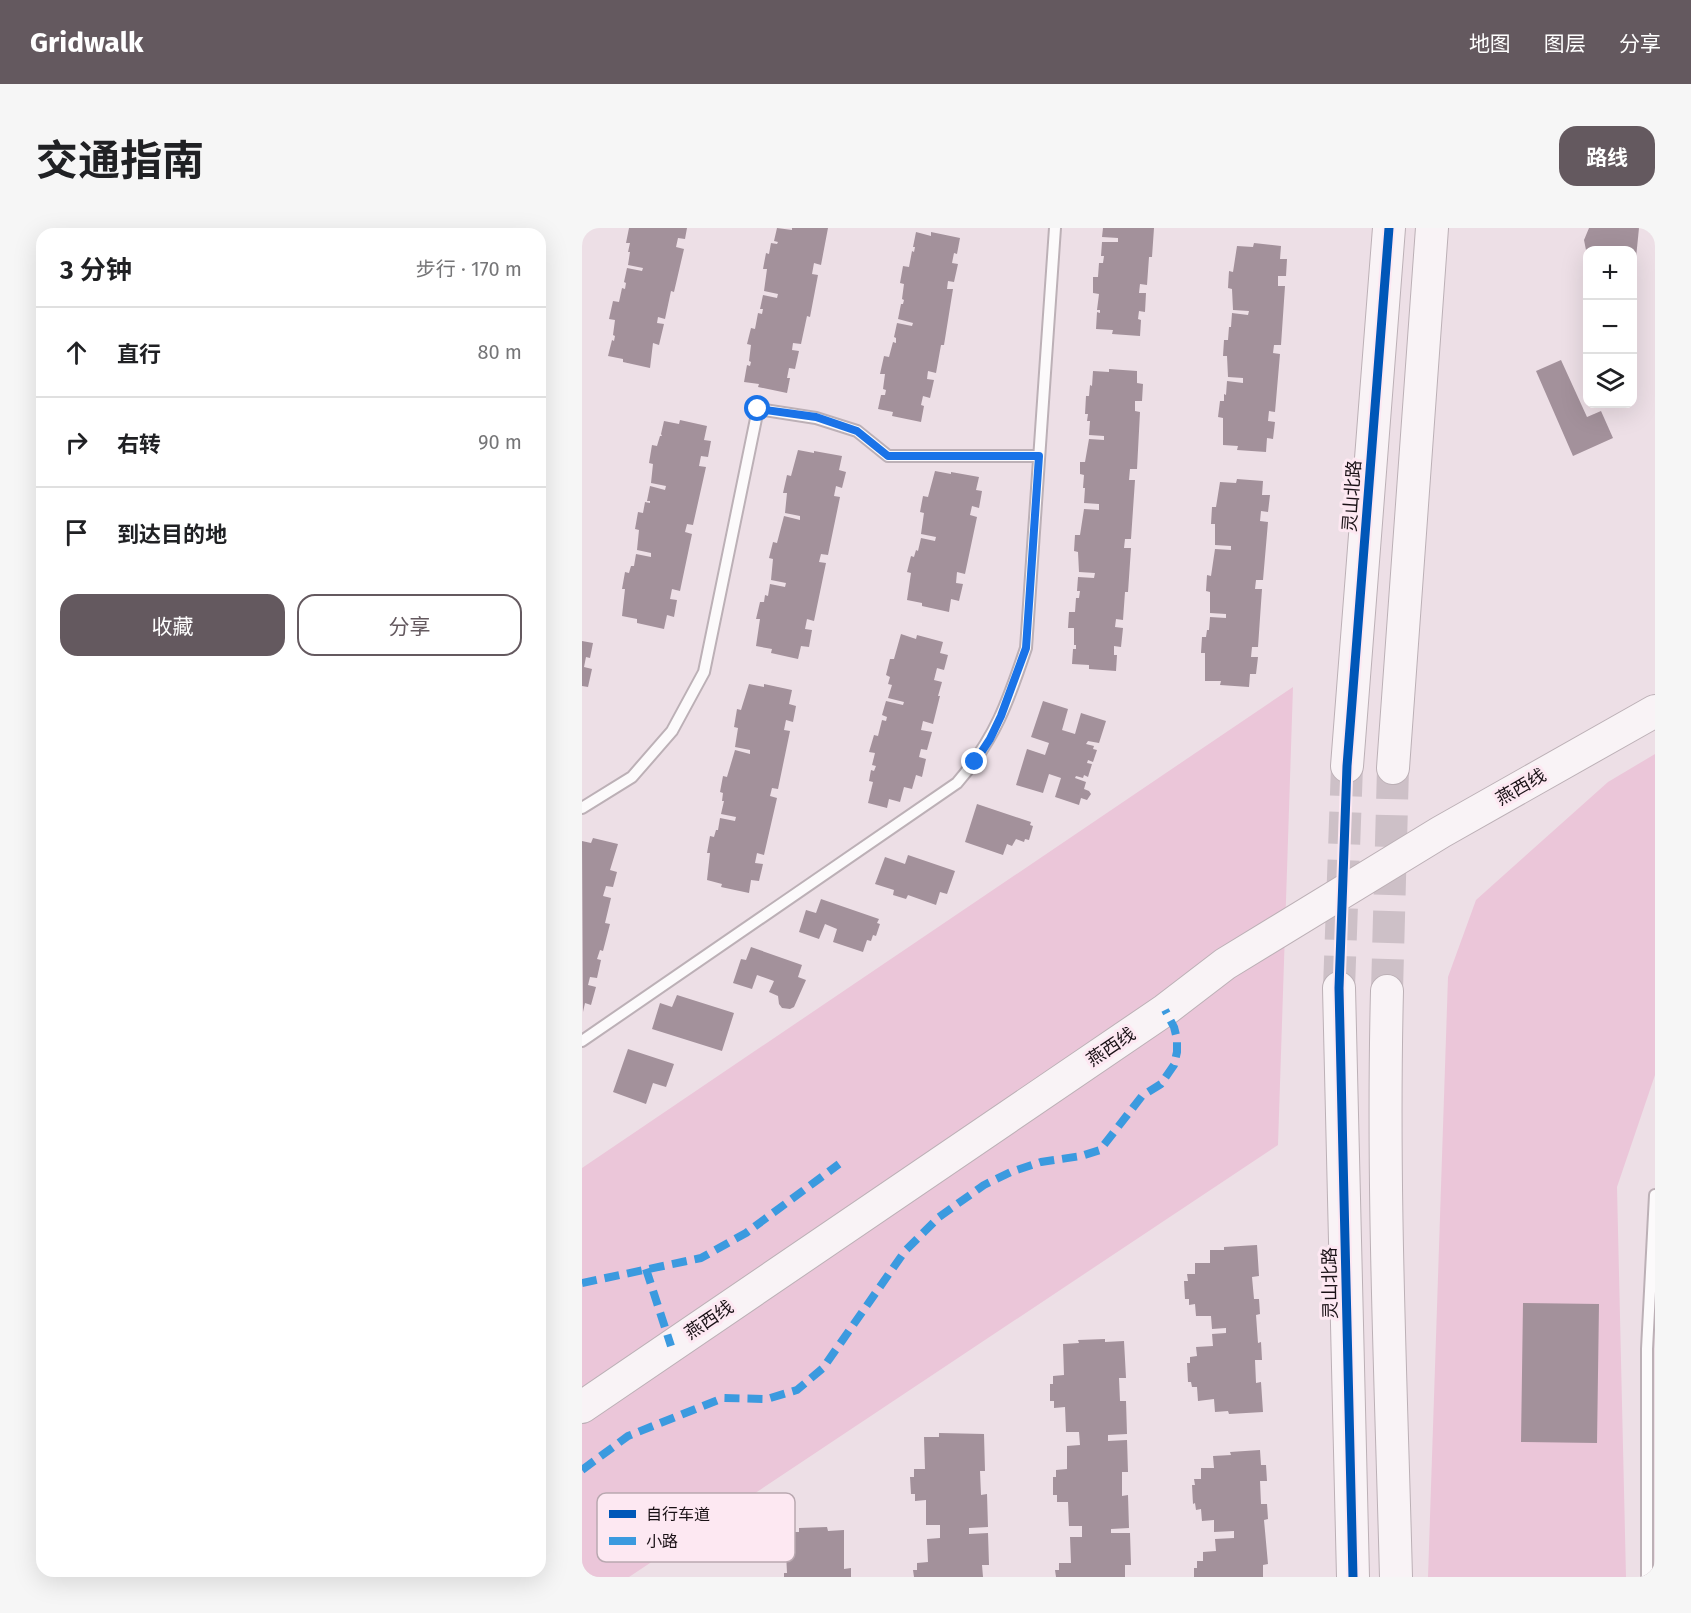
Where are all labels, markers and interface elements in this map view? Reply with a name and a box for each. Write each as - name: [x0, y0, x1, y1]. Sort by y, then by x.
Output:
- text: Gridwalk: [30, 26, 143, 59]
- text: 地图: [1469, 31, 1511, 57]
- text: 图层: [1544, 31, 1586, 57]
- text: 分享: [1619, 31, 1661, 57]
- button: 路线: [1559, 126, 1655, 186]
- text: 交通指南: [36, 136, 204, 186]
- map controls: [1583, 246, 1637, 408]
- button: +: [1583, 246, 1637, 300]
- text: 3 分钟: [60, 255, 132, 286]
- text: 步行 · 170 m: [416, 257, 522, 281]
- button: −: [1583, 300, 1637, 354]
- icon: ahead: [60, 336, 93, 369]
- text: 80 m: [477, 340, 522, 364]
- text: 直行: [117, 341, 161, 368]
- button: layers: [1583, 354, 1637, 408]
- route start: [744, 395, 770, 421]
- icon: right: [60, 426, 93, 459]
- text: 90 m: [478, 430, 522, 454]
- text: 右转: [117, 431, 161, 458]
- street label: 灵山北路: [1339, 459, 1365, 533]
- icon: arrive: [60, 516, 93, 549]
- text: 到达目的地: [117, 521, 227, 548]
- button: 收藏: [60, 594, 285, 656]
- button: 分享: [297, 594, 522, 656]
- route end: [961, 748, 987, 774]
- street label: 燕西线: [1492, 764, 1550, 810]
- street label: 燕西线: [1082, 1023, 1140, 1071]
- street label: 灵山北路: [1318, 1247, 1342, 1319]
- street label: 燕西线: [680, 1296, 738, 1344]
- legend: [597, 1493, 795, 1562]
- text: 自行车道: [646, 1505, 710, 1524]
- text: 小路: [646, 1532, 678, 1551]

